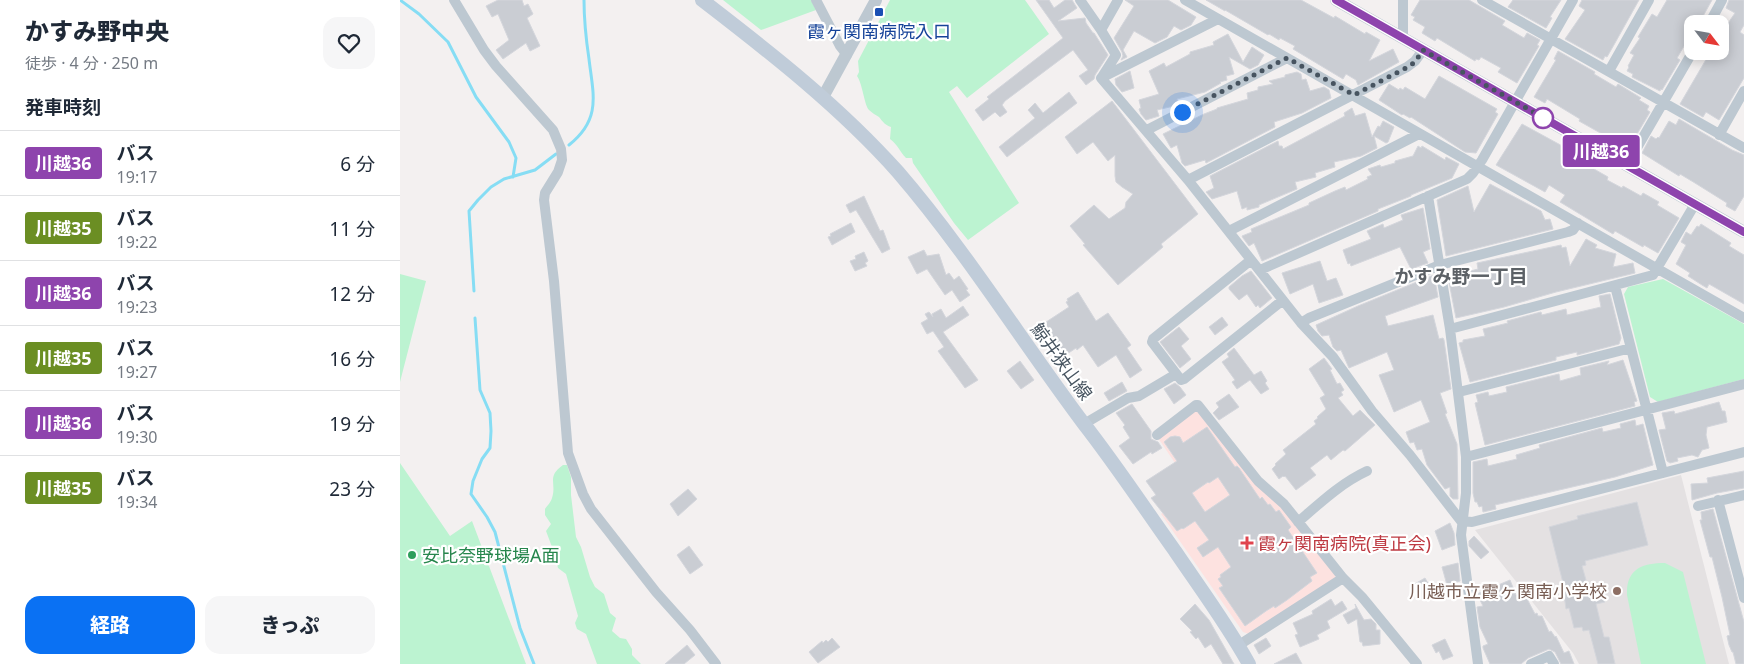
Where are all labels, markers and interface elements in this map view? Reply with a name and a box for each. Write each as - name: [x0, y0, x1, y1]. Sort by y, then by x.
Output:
- marker: 霞ヶ関南病院入口: [873, 6, 885, 18]
- text: かすみ野中央: [25, 14, 169, 47]
- north arrow: [1684, 15, 1729, 60]
- map controls: [1684, 15, 1729, 60]
- button: heart: [323, 17, 375, 69]
- place label: 霞ヶ関南病院入口: [807, 19, 951, 43]
- text: 徒歩 · 4 分 · 250 m: [25, 52, 158, 74]
- text: 発車時刻: [25, 94, 101, 120]
- your location: [1170, 100, 1195, 125]
- unlabelled marker: [1532, 107, 1554, 129]
- line badge: 川越36: [1566, 135, 1636, 167]
- text: 川越36: [1573, 139, 1629, 163]
- text: バス: [117, 140, 155, 166]
- text: 川越36: [35, 151, 92, 175]
- text: 6 分: [340, 151, 375, 177]
- text: 19:17: [117, 166, 158, 188]
- text: バス: [117, 205, 155, 231]
- text: 川越35: [35, 216, 92, 240]
- text: 11 分: [329, 216, 375, 242]
- text: 19:22: [117, 231, 158, 253]
- district label: かすみ野一丁目: [1394, 263, 1528, 289]
- text: バス: [117, 270, 155, 296]
- text: 川越36: [35, 281, 92, 305]
- text: 12 分: [329, 281, 375, 307]
- text: 19:23: [117, 296, 158, 318]
- street label: 鯨井狭山線: [1026, 318, 1098, 404]
- text: バス: [117, 335, 155, 361]
- text: 川越35: [35, 346, 92, 370]
- text: 16 分: [329, 346, 375, 372]
- text: 19:27: [117, 361, 158, 383]
- text: バス: [117, 400, 155, 426]
- text: 川越36: [35, 411, 92, 435]
- text: 19 分: [329, 411, 375, 437]
- text: 19:30: [117, 426, 158, 448]
- text: バス: [117, 465, 155, 491]
- text: 川越35: [35, 476, 92, 500]
- text: 23 分: [329, 476, 375, 502]
- text: 19:34: [117, 491, 158, 513]
- place label: 霞ヶ関南病院(真正会): [1258, 531, 1431, 555]
- marker: 霞ヶ関南病院(真正会): [1240, 536, 1254, 550]
- place label: 安比奈野球場A面: [422, 543, 560, 567]
- marker: 安比奈野球場A面: [406, 549, 418, 561]
- place label: 川越市立霞ヶ関南小学校: [1409, 579, 1607, 603]
- marker: 川越市立霞ヶ関南小学校: [1611, 585, 1623, 597]
- button: 経路: [25, 596, 195, 654]
- button: きっぷ: [205, 596, 375, 654]

